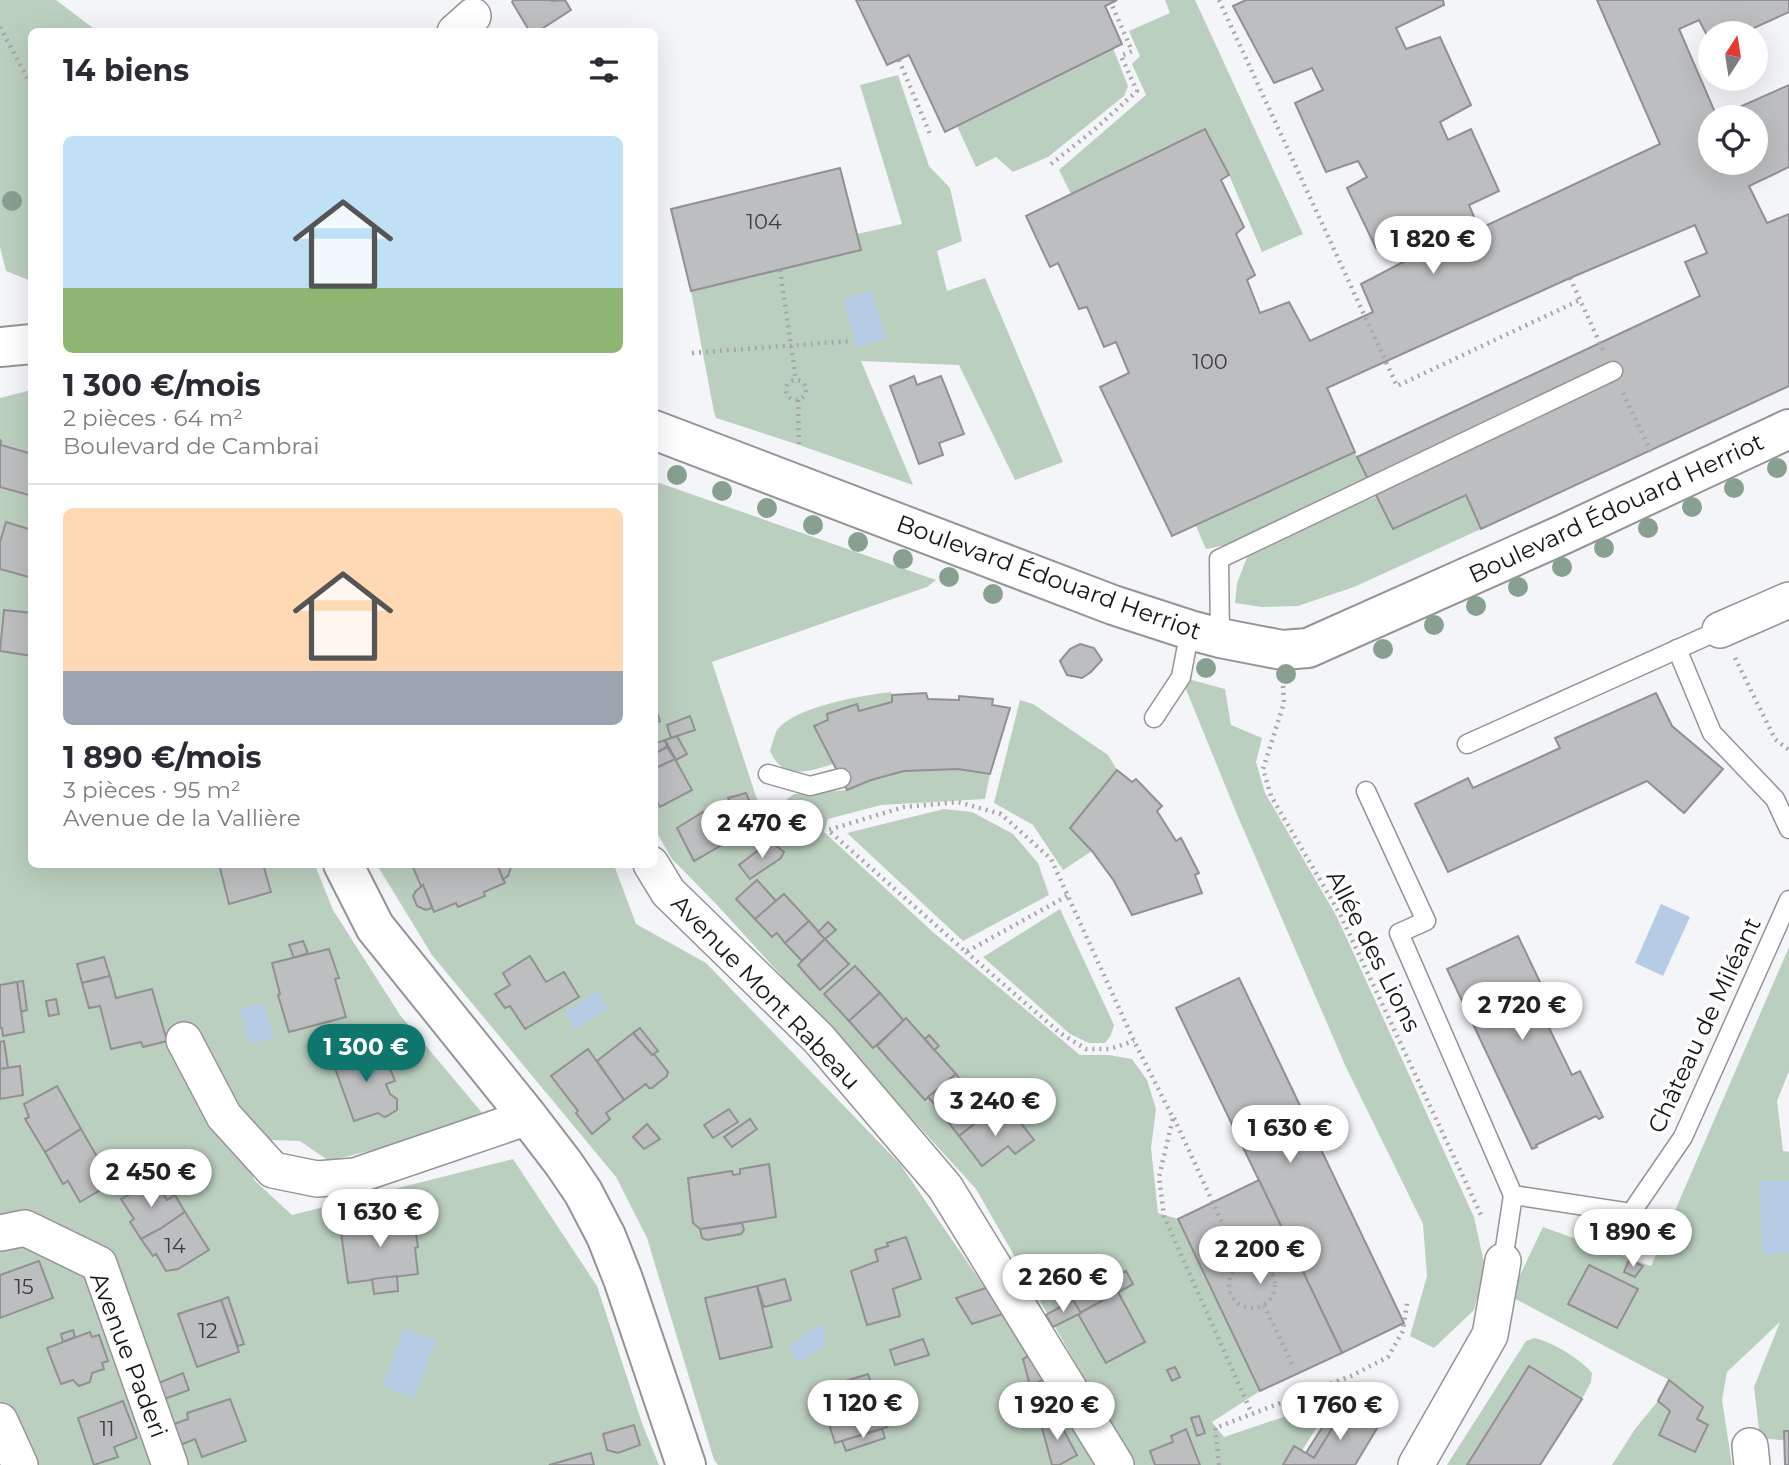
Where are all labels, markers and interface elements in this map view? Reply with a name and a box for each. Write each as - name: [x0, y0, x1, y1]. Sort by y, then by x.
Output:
- north arrow: [1698, 21, 1768, 91]
- map controls: [1698, 21, 1768, 175]
- icon: filters: [585, 51, 623, 89]
- text: 14 biens: [63, 52, 189, 89]
- button: locate: [1698, 105, 1768, 175]
- icon: home: [280, 181, 406, 307]
- house number: 104: [746, 209, 782, 234]
- pin: 1 820 €: [1368, 216, 1498, 276]
- text: 1 820 €: [1390, 225, 1476, 253]
- house number: 100: [1192, 349, 1228, 374]
- text: 1 300 €/mois: [63, 367, 261, 404]
- text: 2 pièces · 64 m²: [63, 404, 243, 432]
- street label: Boulevard Édouard Herriot: [1464, 427, 1768, 589]
- text: Boulevard de Cambrai: [63, 432, 319, 460]
- street label: Boulevard Édouard Herriot: [893, 508, 1206, 646]
- icon: home: [280, 553, 406, 679]
- text: 1 890 €/mois: [63, 739, 261, 776]
- text: 3 pièces · 95 m²: [63, 776, 241, 804]
- pin: 2 470 €: [697, 800, 827, 860]
- text: Avenue de la Vallière: [63, 804, 301, 832]
- text: 2 470 €: [717, 809, 807, 837]
- street label: Allée des Lions: [1321, 865, 1427, 1037]
- street label: Avenue Mont Rabeau: [666, 889, 866, 1095]
- street label: Château de Miléant: [1641, 912, 1767, 1137]
- pin: 2 720 €: [1457, 982, 1587, 1042]
- text: 2 720 €: [1478, 991, 1566, 1019]
- pin: 1 300 €: [301, 1024, 431, 1084]
- text: 1 300 €: [323, 1033, 409, 1061]
- pin: 3 240 €: [930, 1078, 1060, 1138]
- text: 3 240 €: [950, 1087, 1040, 1115]
- pin: 1 630 €: [1225, 1106, 1355, 1165]
- text: 1 630 €: [1248, 1114, 1332, 1142]
- pin: 2 450 €: [86, 1150, 216, 1209]
- text: 2 450 €: [106, 1158, 196, 1186]
- pin: 1 630 €: [315, 1190, 445, 1249]
- text: 1 630 €: [338, 1198, 422, 1226]
- pin: 1 890 €: [1568, 1210, 1698, 1269]
- text: 1 890 €: [1590, 1218, 1676, 1246]
- pin: 2 200 €: [1195, 1226, 1325, 1286]
- house number: 14: [164, 1233, 186, 1258]
- text: 2 200 €: [1215, 1235, 1305, 1263]
- pin: 2 260 €: [998, 1254, 1128, 1314]
- text: 2 260 €: [1018, 1263, 1108, 1291]
- street label: Avenue Paderi: [84, 1268, 174, 1442]
- house number: 15: [14, 1274, 34, 1299]
- house number: 12: [198, 1318, 218, 1343]
- pin: 1 120 €: [798, 1380, 928, 1440]
- pin: 1 920 €: [992, 1382, 1122, 1442]
- pin: 1 760 €: [1275, 1382, 1405, 1442]
- text: 1 120 €: [824, 1389, 902, 1417]
- text: 1 920 €: [1015, 1391, 1099, 1419]
- text: 1 760 €: [1298, 1391, 1382, 1419]
- house number: 11: [99, 1416, 115, 1441]

